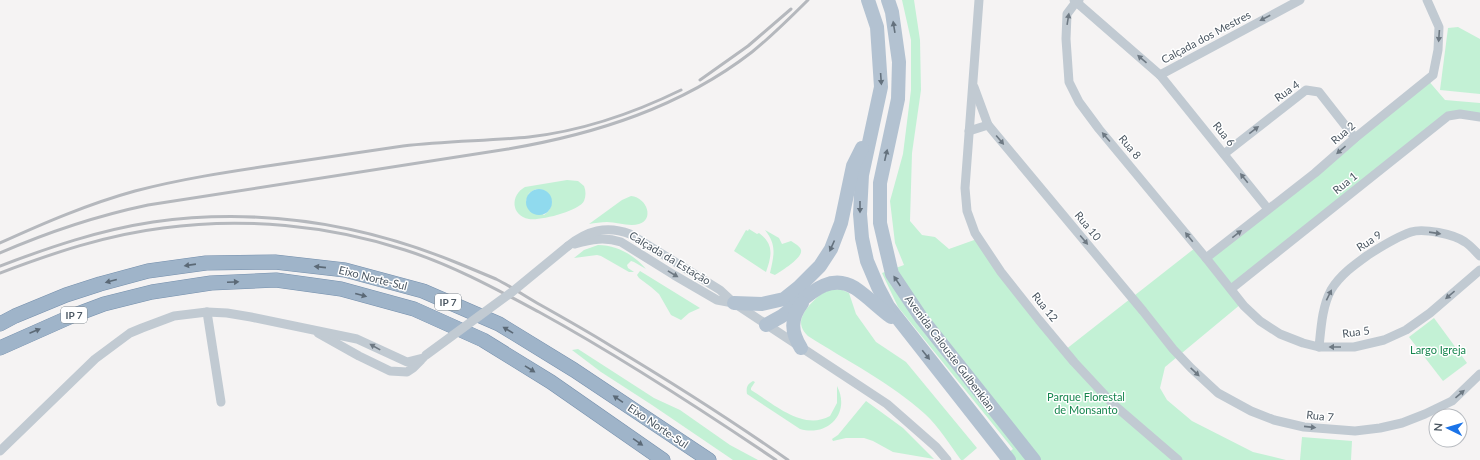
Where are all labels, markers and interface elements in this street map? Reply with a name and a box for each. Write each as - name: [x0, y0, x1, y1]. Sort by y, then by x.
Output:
- street label: Calçada dos Mestres: [1159, 7, 1253, 66]
- one-way arrow: [1065, 13, 1071, 25]
- one-way arrow: [1260, 15, 1271, 22]
- one-way arrow: [891, 21, 897, 33]
- one-way arrow: [1435, 30, 1442, 42]
- one-way arrow: [1136, 54, 1147, 63]
- one-way arrow: [877, 73, 884, 85]
- street label: Rua 4: [1272, 77, 1302, 104]
- street label: Rua 6: [1211, 119, 1238, 148]
- street label: Rua 2: [1328, 119, 1357, 146]
- one-way arrow: [1249, 126, 1260, 134]
- one-way arrow: [1101, 132, 1111, 142]
- street label: Rua 8: [1117, 132, 1144, 161]
- one-way arrow: [996, 135, 1005, 145]
- one-way arrow: [1337, 145, 1346, 154]
- one-way arrow: [884, 149, 890, 161]
- street label: Rua 1: [1330, 169, 1359, 196]
- one-way arrow: [1239, 173, 1248, 184]
- one-way arrow: [857, 201, 863, 214]
- street label: Rua 10: [1073, 209, 1105, 243]
- street label: Calçada da Estação: [627, 228, 713, 287]
- street label: Rua 9: [1354, 228, 1384, 254]
- one-way arrow: [1231, 229, 1242, 238]
- one-way arrow: [1429, 230, 1441, 236]
- one-way arrow: [1185, 231, 1193, 242]
- one-way arrow: [1079, 234, 1088, 245]
- one-way arrow: [829, 240, 835, 251]
- one-way arrow: [184, 262, 197, 268]
- street label: Eixo Norte-Sul: [338, 263, 409, 292]
- one-way arrow: [314, 264, 326, 270]
- one-way arrow: [667, 271, 679, 278]
- one-way arrow: [893, 276, 901, 287]
- one-way arrow: [105, 278, 117, 284]
- one-way arrow: [227, 279, 240, 285]
- street label: Rua 12: [1030, 289, 1061, 324]
- one-way arrow: [1326, 289, 1332, 301]
- one-way arrow: [1445, 291, 1456, 300]
- one-way arrow: [355, 292, 368, 298]
- street label: Avenida Calouste Gulbenkian: [903, 292, 998, 413]
- road number: IP 7: [435, 294, 461, 310]
- road number: IP 7: [61, 307, 87, 323]
- street label: Rua 5: [1342, 323, 1370, 340]
- one-way arrow: [502, 326, 514, 333]
- one-way arrow: [30, 328, 41, 334]
- park label: Largo Igreja: [1410, 343, 1466, 356]
- one-way arrow: [369, 344, 381, 351]
- one-way arrow: [1328, 344, 1341, 350]
- one-way arrow: [922, 349, 931, 360]
- one-way arrow: [524, 366, 536, 373]
- one-way arrow: [1190, 367, 1200, 377]
- park label: Parque Florestal de Monsanto: [1047, 390, 1125, 416]
- one-way arrow: [1455, 390, 1464, 399]
- one-way arrow: [613, 395, 623, 403]
- street label: Eixo Norte-Sul: [626, 401, 691, 451]
- street label: Rua 7: [1306, 408, 1334, 423]
- north arrow: [1428, 408, 1468, 448]
- text: N: [1431, 422, 1444, 432]
- one-way arrow: [1304, 424, 1316, 431]
- one-way arrow: [633, 438, 643, 446]

